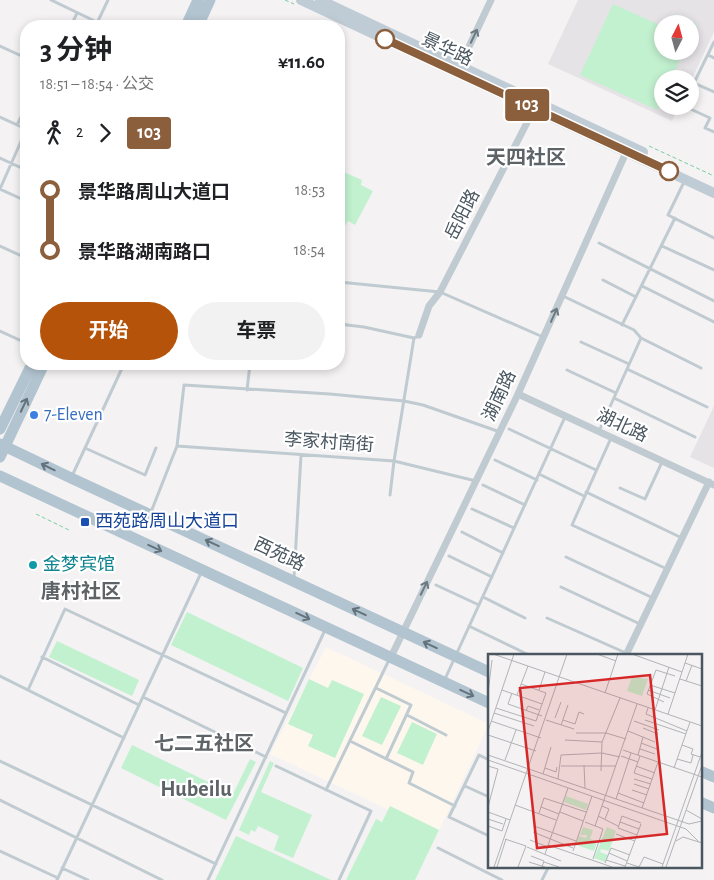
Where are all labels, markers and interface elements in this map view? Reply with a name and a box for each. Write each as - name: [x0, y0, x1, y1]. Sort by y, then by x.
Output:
- north arrow: [654, 15, 699, 60]
- map controls: [654, 15, 699, 115]
- unlabelled marker: [375, 29, 395, 49]
- street label: 景华路: [419, 29, 476, 70]
- one-way arrow: [470, 29, 480, 44]
- text: 3 分钟: [40, 37, 112, 65]
- text: ¥11.60: [278, 53, 325, 72]
- button: layers: [654, 70, 699, 115]
- text: 18:51 – 18:54 · 公交: [40, 76, 154, 92]
- line badge: 103: [498, 89, 556, 121]
- text: 103: [515, 96, 539, 114]
- icon: walk: [40, 119, 68, 147]
- icon: forward: [91, 119, 119, 147]
- text: 2: [76, 124, 83, 140]
- text: 103: [137, 124, 161, 142]
- district label: 天四社区: [486, 146, 566, 168]
- unlabelled marker: [659, 161, 679, 181]
- text: 18:53: [295, 182, 325, 198]
- text: 景华路周山大道口: [78, 183, 230, 202]
- street label: 岳阳路: [441, 186, 483, 243]
- text: 18:54: [294, 242, 325, 258]
- text: 景华路湖南路口: [78, 243, 211, 262]
- button: 开始: [40, 302, 178, 360]
- button: 车票: [188, 302, 325, 360]
- one-way arrow: [549, 308, 559, 323]
- street label: 湖南路: [479, 367, 520, 424]
- one-way arrow: [20, 398, 30, 413]
- street label: 湖北路: [594, 405, 651, 446]
- place label: 7-Eleven: [44, 406, 103, 424]
- marker: 7-Eleven: [28, 409, 40, 421]
- street label: 李家村南街: [283, 429, 375, 455]
- one-way arrow: [41, 462, 56, 471]
- place label: 西苑路周山大道口: [95, 511, 239, 531]
- marker: 西苑路周山大道口: [79, 516, 91, 528]
- street label: 西苑路: [251, 534, 308, 575]
- one-way arrow: [204, 538, 219, 548]
- one-way arrow: [147, 544, 162, 554]
- place label: 金梦宾馆: [43, 554, 115, 574]
- marker: 金梦宾馆: [27, 559, 39, 571]
- district label: 唐村社区: [41, 580, 121, 602]
- one-way arrow: [420, 581, 429, 596]
- one-way arrow: [352, 606, 367, 616]
- one-way arrow: [295, 612, 310, 622]
- one-way arrow: [423, 639, 438, 649]
- inset map: [488, 654, 702, 868]
- one-way arrow: [459, 689, 474, 698]
- district label: 七二五社区: [154, 732, 254, 754]
- district label: Hubeilu: [160, 778, 232, 800]

